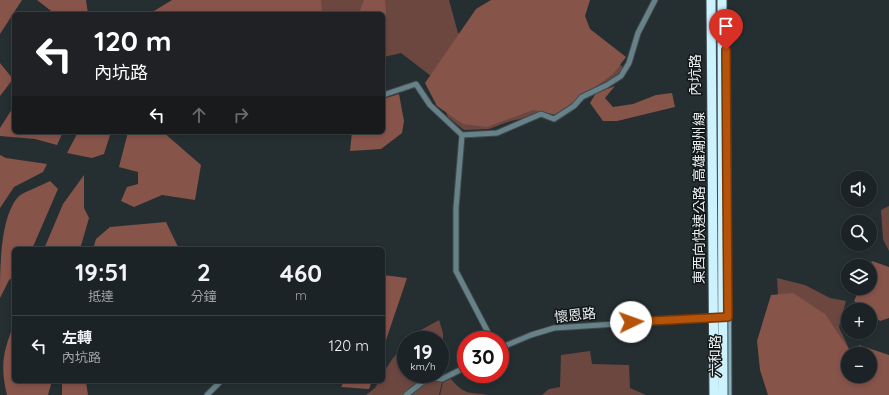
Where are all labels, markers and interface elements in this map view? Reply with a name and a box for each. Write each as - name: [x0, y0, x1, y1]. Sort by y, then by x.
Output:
- pin: [709, 9, 743, 50]
- icon: arrive: [715, 15, 737, 37]
- text: 120 m: [94, 23, 172, 58]
- icon: left: [28, 28, 80, 80]
- street label: 內坑路: [686, 54, 704, 96]
- text: 內坑路: [94, 61, 148, 84]
- icon: left: [146, 104, 168, 126]
- icon: ahead: [188, 104, 210, 126]
- icon: right: [230, 104, 252, 126]
- street label: 東西向快速公路 高雄潮州線: [690, 112, 708, 284]
- map controls: [841, 171, 877, 383]
- button: sound: [841, 171, 877, 207]
- button: search: [841, 215, 877, 251]
- text: 19:51: [75, 257, 128, 287]
- text: 2: [197, 257, 211, 287]
- text: 460: [280, 258, 322, 288]
- button: layers: [841, 259, 877, 295]
- text: m: [295, 287, 307, 303]
- text: 抵達: [88, 288, 114, 304]
- text: 分鐘: [191, 288, 217, 304]
- position arrow: [610, 301, 652, 343]
- button: +: [841, 303, 877, 339]
- street label: 懷恩路: [553, 304, 597, 326]
- text: 左轉: [62, 328, 92, 347]
- speed limit sign: 30: [457, 331, 509, 383]
- icon: left: [28, 335, 50, 357]
- street label: 六和路: [706, 335, 724, 377]
- text: 120 m: [328, 336, 369, 355]
- text: 19: [413, 339, 433, 364]
- button: −: [841, 347, 877, 383]
- text: 內坑路: [62, 349, 101, 365]
- text: km/h: [410, 360, 436, 373]

